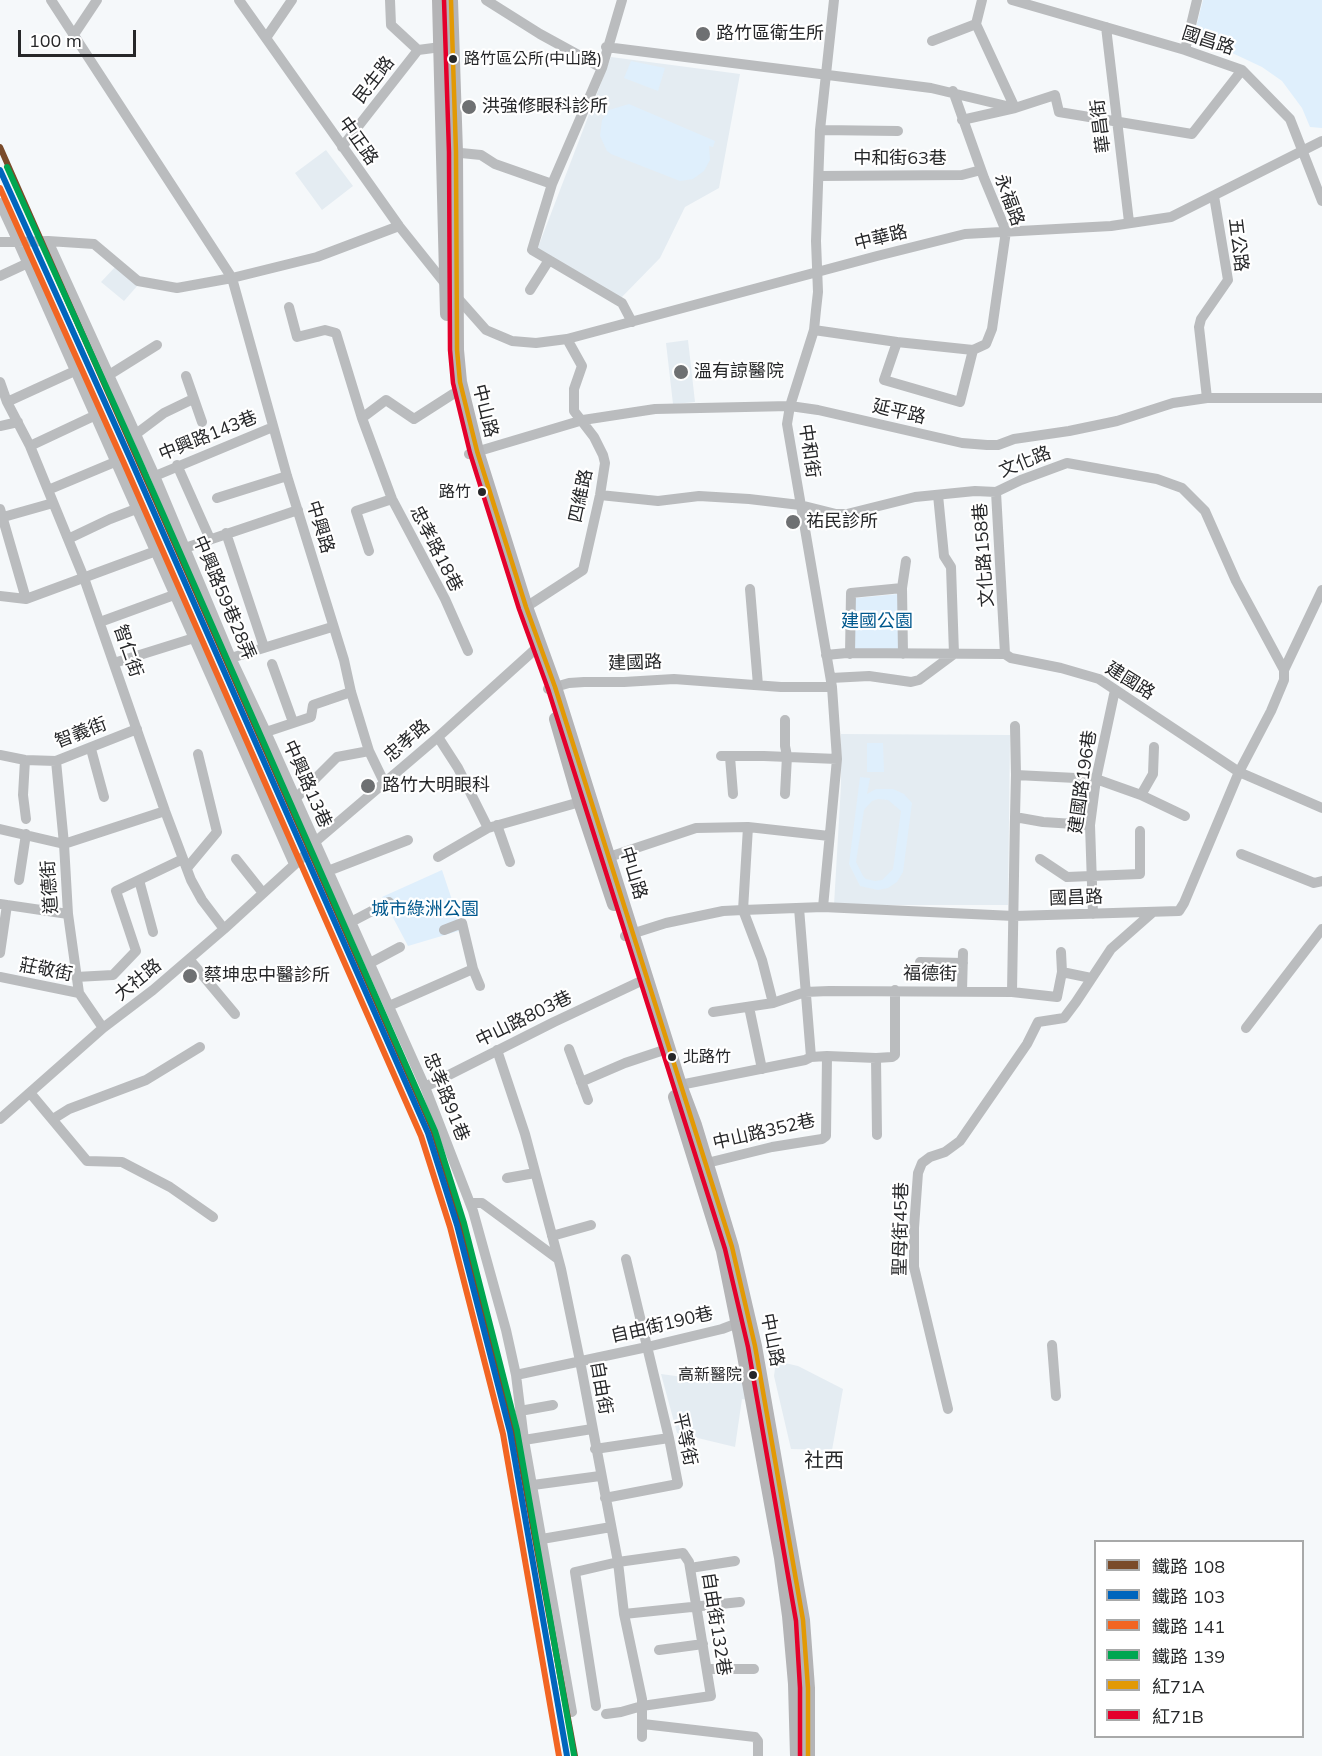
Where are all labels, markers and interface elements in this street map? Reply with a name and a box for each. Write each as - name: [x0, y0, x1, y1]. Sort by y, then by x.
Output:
- scale bar: [21, 18, 140, 56]
- street label: 國昌路: [1179, 22, 1237, 60]
- place label: 路竹區衛生所: [716, 23, 824, 45]
- marker: 路竹區衛生所: [694, 25, 712, 43]
- text: 100 m: [29, 29, 82, 52]
- place label: 路竹區公所(中山路): [464, 49, 602, 69]
- street label: 民生路: [349, 52, 399, 108]
- marker: 路竹區公所(中山路): [447, 53, 459, 65]
- place label: 洪強修眼科診所: [482, 96, 608, 118]
- marker: 洪強修眼科診所: [460, 98, 478, 116]
- street label: 華昌街: [1087, 98, 1115, 154]
- street label: 中正路: [334, 113, 382, 169]
- street label: 中和街63巷: [853, 148, 947, 170]
- street label: 永福路: [990, 171, 1028, 229]
- street label: 五公路: [1224, 217, 1252, 273]
- street label: 中華路: [852, 221, 910, 255]
- place label: 溫有諒醫院: [694, 361, 784, 383]
- marker: 溫有諒醫院: [672, 363, 690, 381]
- street label: 中山路: [468, 382, 502, 440]
- street label: 延平路: [870, 395, 928, 429]
- street label: 中興路143巷: [156, 406, 260, 466]
- street label: 中和街: [795, 423, 823, 479]
- street label: 文化路: [996, 442, 1054, 482]
- street label: 四維路: [565, 467, 597, 525]
- place label: 路竹: [439, 482, 471, 502]
- marker: 路竹: [476, 486, 488, 498]
- street label: 中興路: [302, 498, 338, 556]
- street label: 忠孝路18巷: [405, 502, 467, 596]
- street label: 文化路158巷: [970, 502, 998, 608]
- place label: 祐民診所: [806, 511, 878, 533]
- marker: 祐民診所: [784, 513, 802, 531]
- street label: 中興路59巷28弄: [188, 532, 260, 664]
- park label: 建國公園: [841, 611, 913, 633]
- street label: 智仁街: [109, 622, 147, 680]
- street label: 建國路: [608, 651, 662, 675]
- street label: 建國路: [1101, 658, 1159, 704]
- street label: 智義街: [52, 713, 110, 753]
- street label: 忠孝路: [380, 715, 434, 767]
- street label: 建國路196巷: [1065, 729, 1101, 835]
- street label: 中興路13巷: [278, 737, 336, 831]
- place label: 路竹大明眼科: [382, 775, 490, 797]
- marker: 路竹大明眼科: [359, 777, 377, 795]
- street label: 中山路: [615, 844, 651, 902]
- street label: 道德街: [37, 859, 63, 915]
- street label: 國昌路: [1049, 886, 1103, 910]
- park label: 城市綠洲公園: [371, 899, 479, 921]
- street label: 莊敬街: [17, 954, 75, 986]
- street label: 大社路: [110, 955, 166, 1005]
- street label: 福德街: [903, 963, 957, 985]
- place label: 蔡坤忠中醫診所: [204, 965, 330, 987]
- marker: 蔡坤忠中醫診所: [181, 967, 199, 985]
- street label: 中山路803巷: [472, 986, 576, 1052]
- place label: 北路竹: [683, 1047, 731, 1067]
- street label: 忠孝路91巷: [418, 1050, 474, 1144]
- marker: 北路竹: [666, 1051, 678, 1063]
- street label: 中山路352巷: [711, 1110, 817, 1154]
- street label: 聖母街45巷: [889, 1182, 913, 1276]
- street label: 自由街190巷: [609, 1303, 715, 1347]
- street label: 中山路: [756, 1311, 788, 1369]
- street label: 自由街: [586, 1360, 616, 1416]
- place label: 高新醫院: [678, 1365, 742, 1385]
- marker: 高新醫院: [747, 1369, 759, 1381]
- street label: 平等街: [669, 1410, 701, 1468]
- district label: 社西: [804, 1449, 844, 1473]
- legend: [1094, 1540, 1304, 1738]
- text: 鐵路 108: [1152, 1555, 1225, 1578]
- street label: 自由街132巷: [697, 1571, 735, 1677]
- text: 鐵路 103: [1152, 1585, 1225, 1608]
- text: 鐵路 141: [1152, 1615, 1225, 1638]
- text: 鐵路 139: [1152, 1645, 1225, 1668]
- text: 紅71A: [1152, 1675, 1205, 1698]
- text: 紅71B: [1152, 1705, 1204, 1728]

